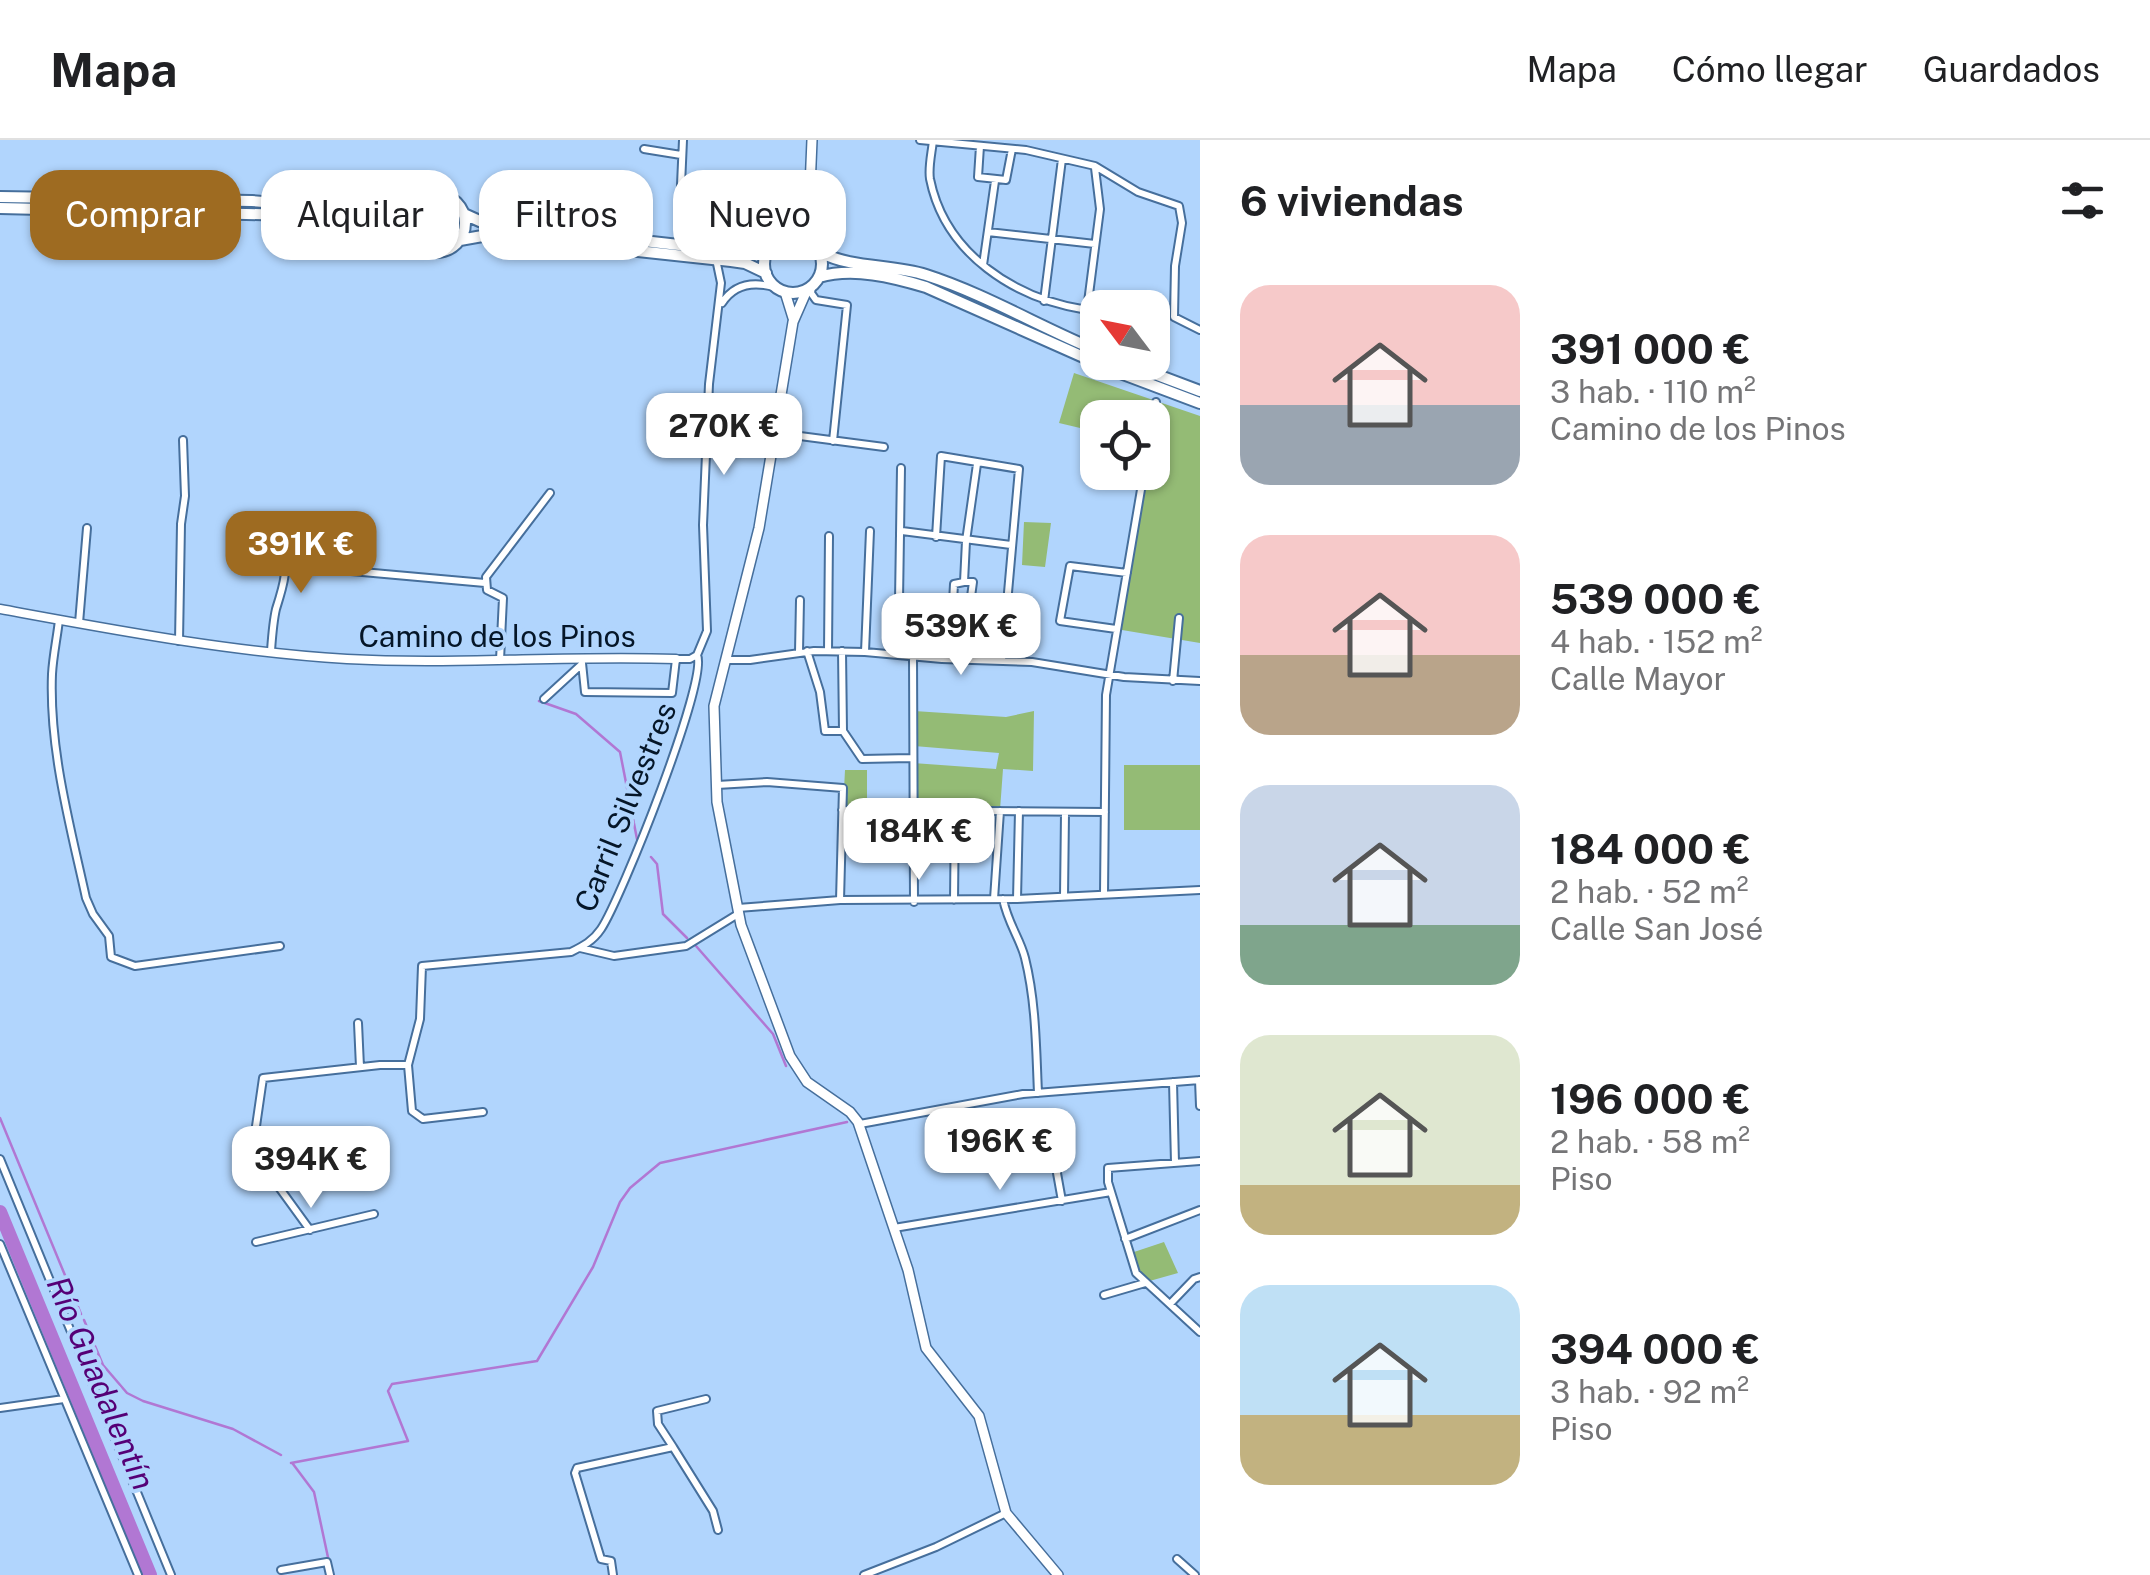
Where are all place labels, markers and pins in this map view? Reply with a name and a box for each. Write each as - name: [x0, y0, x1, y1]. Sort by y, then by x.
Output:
- pin: 270K €: [643, 393, 805, 478]
- pin: 391K €: [220, 511, 382, 596]
- pin: 539K €: [880, 593, 1042, 678]
- pin: 184K €: [838, 798, 1000, 883]
- pin: 196K €: [919, 1108, 1081, 1193]
- pin: 394K €: [230, 1126, 392, 1211]

